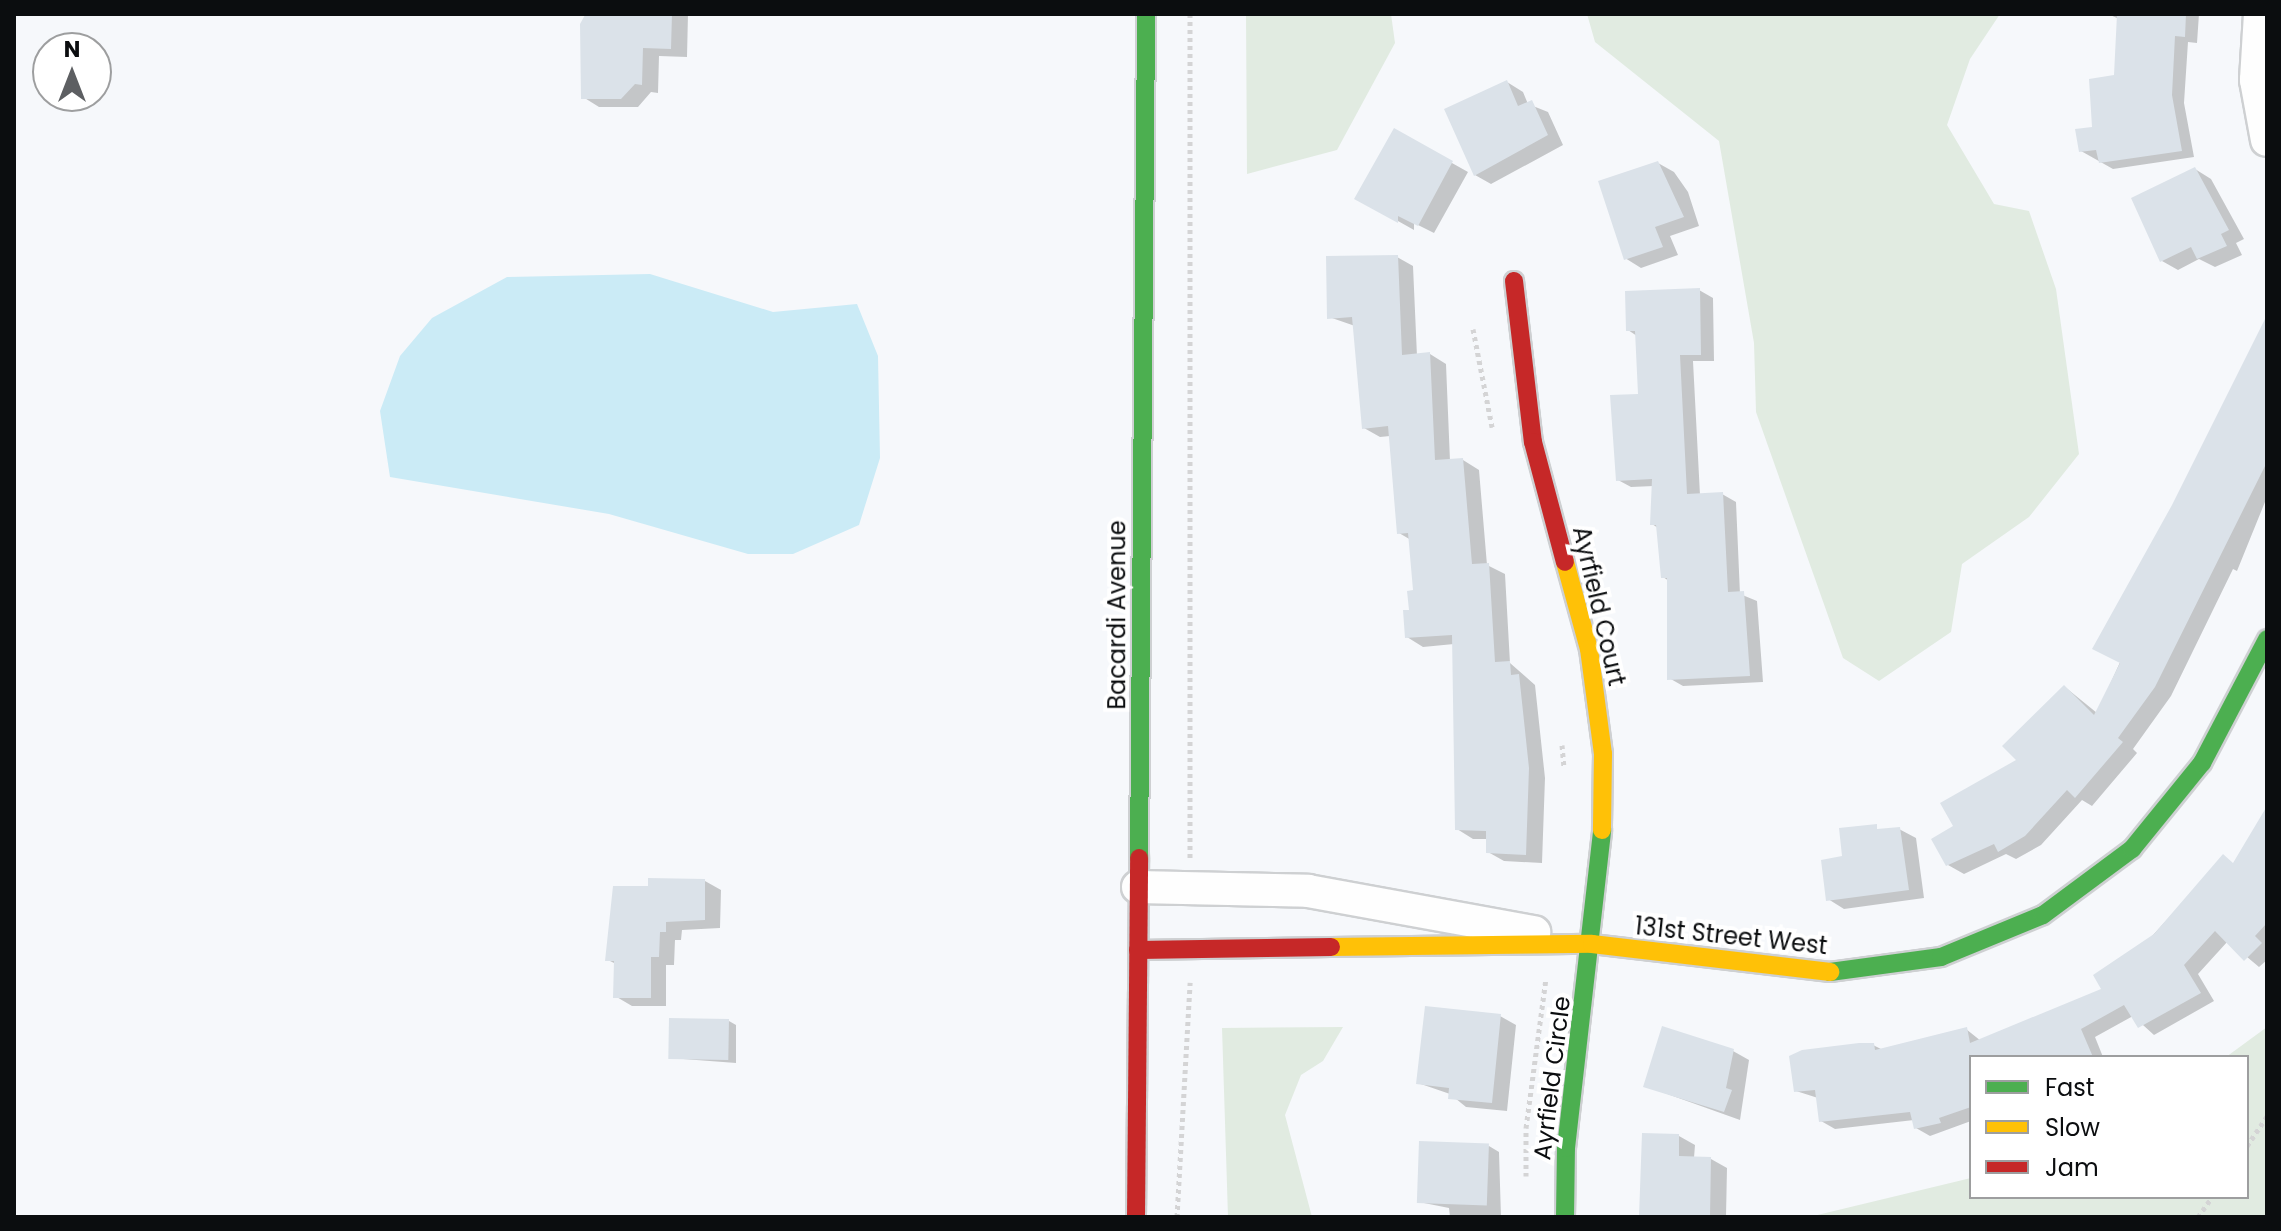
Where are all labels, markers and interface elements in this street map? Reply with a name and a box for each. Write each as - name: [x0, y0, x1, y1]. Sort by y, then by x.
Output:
- north arrow: [32, 32, 112, 112]
- text: N: [64, 34, 80, 65]
- street label: Bacardi Avenue: [1103, 520, 1131, 710]
- street label: Ayrfield Court: [1567, 523, 1631, 689]
- street label: 131st Street West: [1633, 912, 1829, 960]
- street label: Ayrfield Circle: [1528, 995, 1576, 1161]
- legend: [1969, 1055, 2249, 1199]
- text: Fast: [2045, 1071, 2095, 1104]
- text: Slow: [2045, 1111, 2100, 1144]
- text: Jam: [2045, 1151, 2099, 1184]

